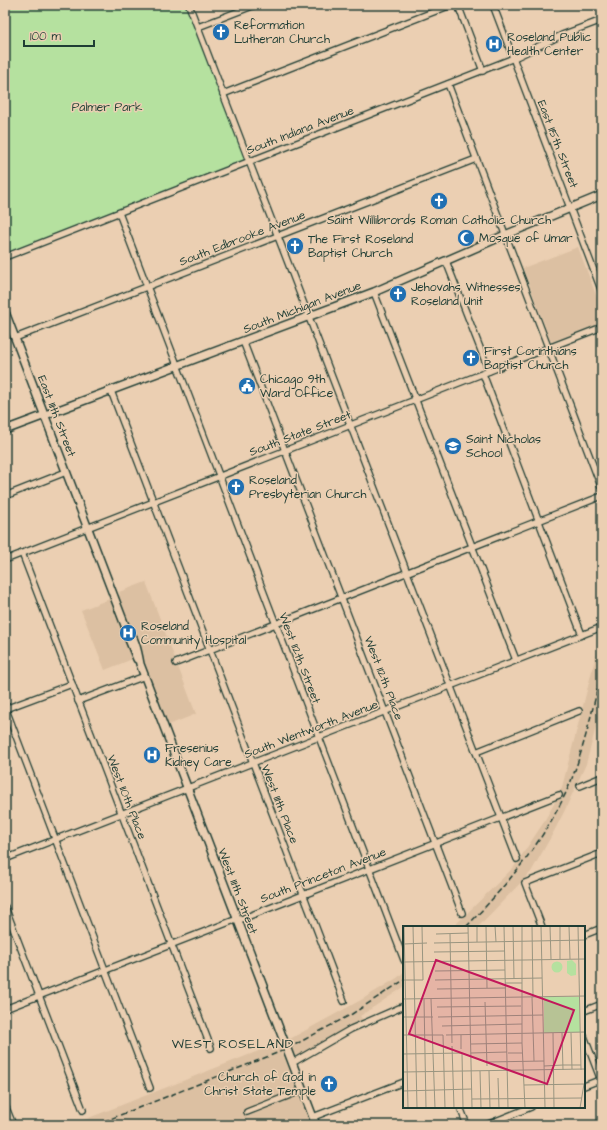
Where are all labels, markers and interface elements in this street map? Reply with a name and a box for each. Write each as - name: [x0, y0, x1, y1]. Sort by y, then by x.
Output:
- place label: Reformation Lutheran Church: [234, 17, 330, 48]
- scale bar: [24, 22, 94, 48]
- church icon: Reformation Lutheran Church: [211, 22, 231, 42]
- text: 100 m: [30, 28, 61, 45]
- place label: Roseland Public Health Center: [507, 29, 592, 60]
- hospital icon: Roseland Public Health Center: [484, 34, 504, 54]
- street label: East 115th Street: [533, 98, 582, 191]
- park label: Palmer Park: [72, 99, 143, 116]
- street label: South Indiana Avenue: [244, 102, 357, 159]
- church icon: Saint Willibrords Roman Catholic Church: [429, 191, 449, 211]
- street label: South Edbrooke Avenue: [177, 206, 308, 270]
- place label: Saint Willibrords Roman Catholic Church: [327, 212, 551, 229]
- mosque icon: Mosque of Umar: [456, 228, 476, 248]
- place label: Mosque of Umar: [479, 230, 573, 247]
- place label: The First Roseland Baptist Church: [308, 231, 413, 262]
- church icon: The First Roseland Baptist Church: [285, 236, 305, 256]
- street label: South Michigan Avenue: [241, 277, 365, 339]
- place label: Jehovahs Witnesses Roseland Unit: [411, 279, 521, 310]
- church icon: Jehovahs Witnesses Roseland Unit: [388, 284, 408, 304]
- place label: First Corinthians Baptist Church: [484, 343, 577, 374]
- church icon: First Corinthians Baptist Church: [461, 348, 481, 368]
- place label: Chicago 9th Ward Office: [260, 371, 334, 402]
- street label: East 111th Street: [33, 373, 80, 460]
- public building icon: Chicago 9th Ward Office: [237, 376, 257, 396]
- street label: South State Street: [247, 406, 354, 461]
- place label: Saint Nicholas School: [466, 431, 541, 462]
- school or university icon: Saint Nicholas School: [443, 436, 463, 456]
- place label: Roseland Presbyterian Church: [249, 472, 367, 504]
- church icon: Roseland Presbyterian Church: [226, 477, 246, 497]
- street label: West 112th Street: [274, 610, 325, 706]
- place label: Roseland Community Hospital: [141, 618, 247, 650]
- hospital icon: Roseland Community Hospital: [118, 623, 138, 643]
- street label: West 112th Place: [360, 634, 408, 723]
- street label: South Wentworth Avenue: [242, 696, 381, 763]
- place label: Fresenius Kidney Care: [165, 740, 232, 772]
- hospital icon: Fresenius Kidney Care: [142, 745, 162, 765]
- street label: West 110th Place: [103, 752, 151, 842]
- street label: West 111th Place: [257, 762, 303, 847]
- street label: South Princeton Avenue: [258, 843, 389, 907]
- street label: West 111th Street: [213, 846, 262, 937]
- inset map: [403, 926, 585, 1108]
- district label: WEST ROSELAND: [172, 1035, 294, 1053]
- place label: Church of God in Christ State Temple: [204, 1069, 316, 1100]
- church icon: Church of God in Christ State Temple: [319, 1074, 339, 1094]

